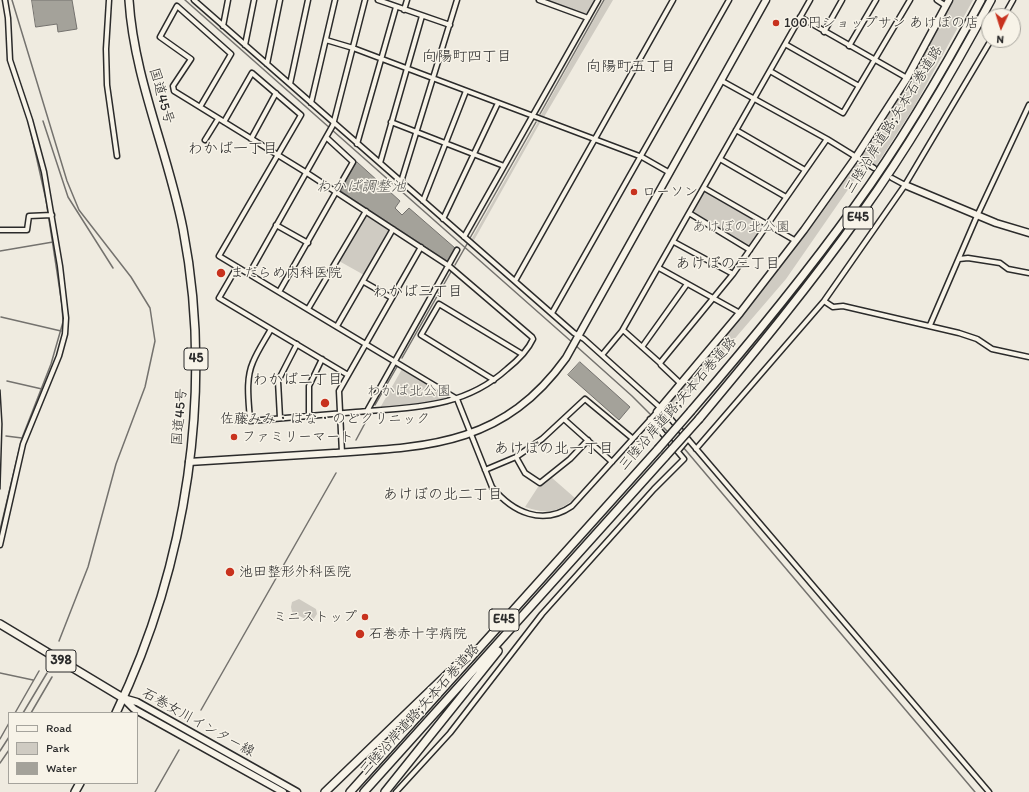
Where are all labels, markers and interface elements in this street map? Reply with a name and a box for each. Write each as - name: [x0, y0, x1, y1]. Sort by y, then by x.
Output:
- north arrow: [981, 8, 1021, 48]
- place label: 100円ショップサン あけぼの店: [784, 15, 979, 31]
- marker: 100円ショップサン あけぼの店: [771, 18, 781, 28]
- text: N: [996, 33, 1004, 46]
- street label: 三陸沿岸道路;矢本石巻道路: [841, 43, 947, 197]
- district label: 向陽町四丁目: [422, 48, 512, 66]
- district label: 向陽町五丁目: [586, 58, 676, 76]
- street label: 国道45号: [145, 66, 177, 126]
- district label: わかば一丁目: [188, 140, 278, 158]
- water label: わかば調整池: [316, 178, 406, 196]
- place label: ローソン: [642, 184, 698, 200]
- marker: ローソン: [629, 187, 639, 197]
- road number: E45: [843, 207, 873, 229]
- park label: あけぼの北公園: [692, 219, 790, 235]
- district label: あけぼの三丁目: [676, 255, 780, 273]
- place label: まだらめ内科医院: [230, 265, 342, 281]
- marker: まだらめ内科医院: [215, 267, 227, 279]
- district label: わかば三丁目: [373, 283, 463, 301]
- street label: 三陸沿岸道路;矢本石巻道路: [615, 334, 741, 474]
- road number: 45: [184, 348, 208, 370]
- district label: わかば二丁目: [253, 371, 343, 389]
- park label: わかば北公園: [367, 383, 451, 399]
- street label: 国道45号: [169, 387, 191, 447]
- marker: 佐藤みみ・はな・のどクリニック: [319, 397, 331, 409]
- place label: 佐藤みみ・はな・のどクリニック: [220, 411, 430, 427]
- place label: ファミリーマート: [242, 429, 354, 445]
- marker: ファミリーマート: [229, 432, 239, 442]
- district label: あけぼの北一丁目: [494, 440, 614, 458]
- district label: あけぼの北二丁目: [383, 486, 503, 504]
- place label: 池田整形外科医院: [239, 564, 351, 580]
- marker: 池田整形外科医院: [224, 566, 236, 578]
- place label: ミニストップ: [273, 609, 357, 625]
- road number: E45: [489, 609, 519, 631]
- marker: ミニストップ: [360, 612, 370, 622]
- place label: 石巻赤十字病院: [369, 626, 467, 642]
- marker: 石巻赤十字病院: [354, 628, 366, 640]
- street label: 三陸沿岸道路;矢本石巻道路: [356, 641, 484, 779]
- road number: 398: [46, 650, 76, 672]
- street label: 石巻女川インター線: [139, 685, 257, 761]
- legend: [8, 712, 138, 784]
- text: Road: [46, 721, 72, 735]
- text: Park: [46, 741, 70, 755]
- text: Water: [46, 761, 77, 775]

